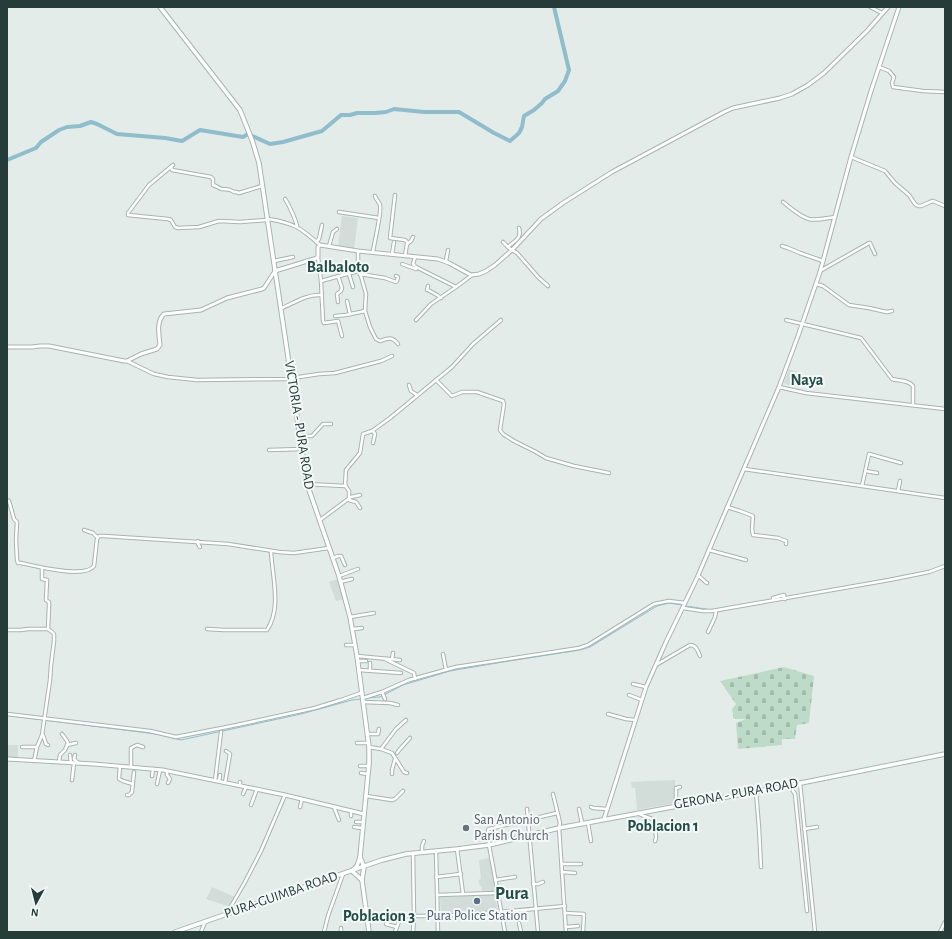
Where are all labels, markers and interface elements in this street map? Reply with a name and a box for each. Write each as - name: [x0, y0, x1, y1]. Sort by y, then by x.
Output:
- district label: Balbaloto: [307, 259, 369, 275]
- street label: VICTORIA - PURA ROAD: [282, 360, 316, 490]
- district label: Naya: [790, 372, 824, 389]
- street label: GERONA - PURA ROAD: [673, 776, 799, 812]
- place label: San Antonio Parish Church: [474, 813, 549, 843]
- district label: Poblacion 1: [627, 818, 699, 834]
- marker: San Antonio Parish Church: [461, 823, 471, 833]
- street label: PURA-GUIMBA ROAD: [223, 869, 339, 921]
- north arrow: [16, 883, 56, 923]
- district label: Pura: [495, 885, 529, 903]
- marker: Pura Police Station: [472, 896, 482, 906]
- text: N: [30, 907, 39, 918]
- district label: Poblacion 3: [343, 908, 415, 924]
- place label: Pura Police Station: [426, 909, 528, 923]

